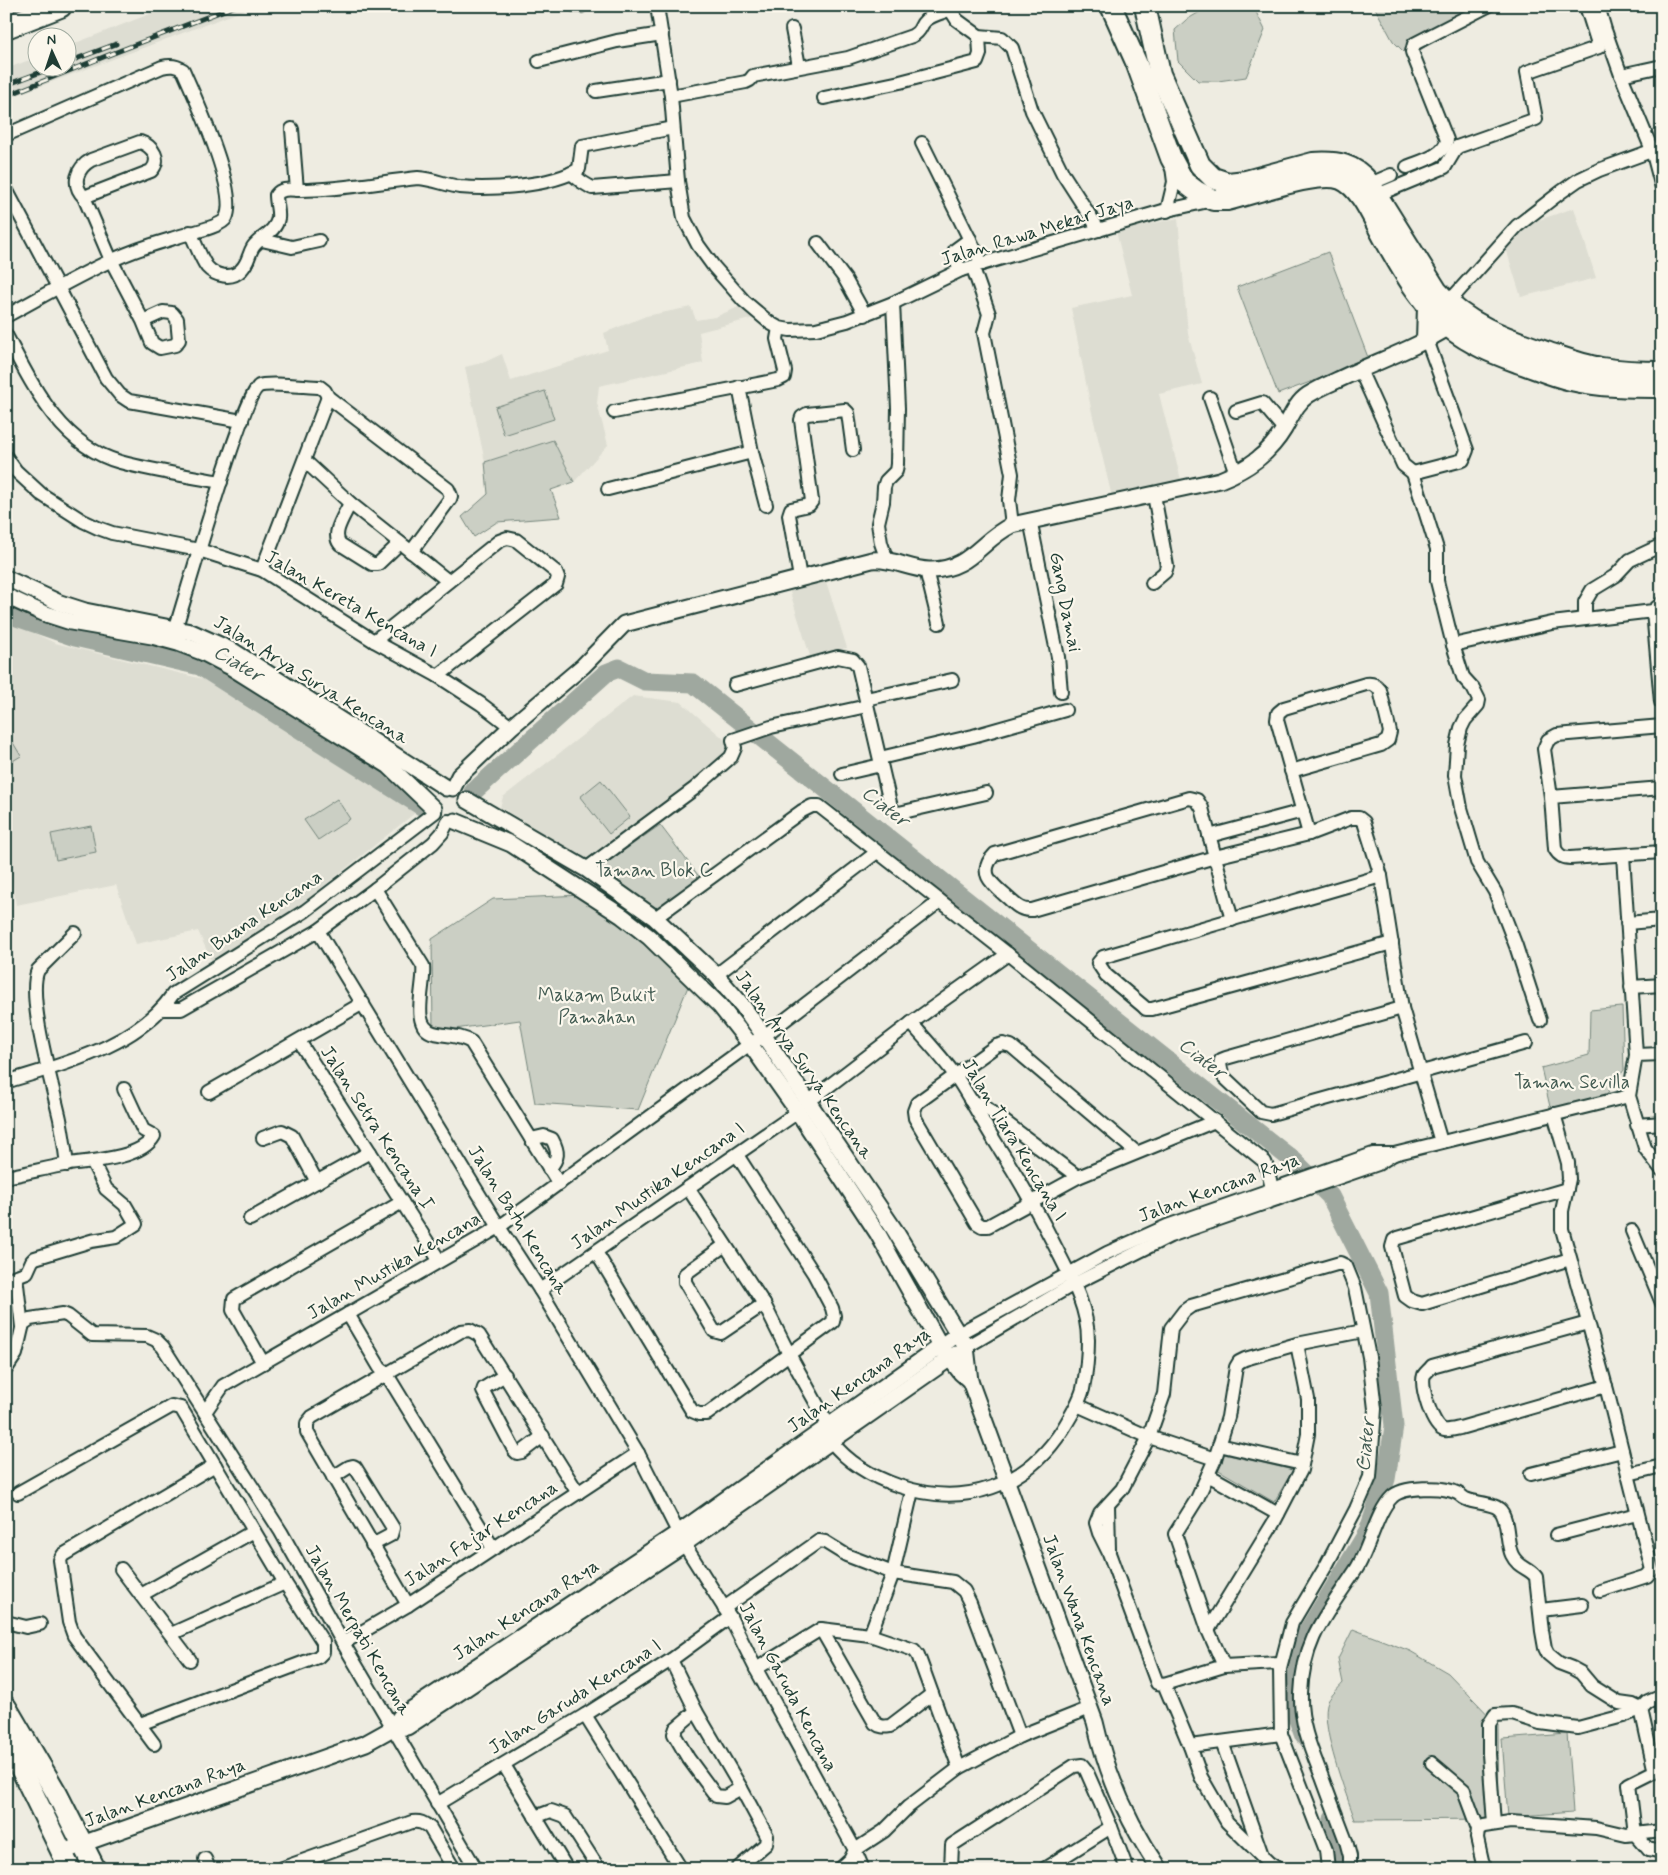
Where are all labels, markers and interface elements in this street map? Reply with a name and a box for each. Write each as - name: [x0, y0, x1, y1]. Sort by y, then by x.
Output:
- north arrow: [28, 28, 78, 78]
- text: N: [46, 31, 57, 49]
- street label: Jalan Rawa Mekar Jaya: [938, 190, 1137, 273]
- street label: Jalan Kereta Kencana I: [260, 544, 442, 664]
- street label: Gang Damai: [1041, 550, 1087, 654]
- street label: Jalan Arya Surya Kencana: [209, 610, 414, 751]
- water label: Ciater: [208, 639, 270, 691]
- water label: Ciater: [856, 780, 917, 836]
- park label: Taman Blok C: [595, 858, 714, 883]
- street label: Jalan Buana Kencana: [161, 864, 327, 988]
- street label: Jalan Arya Surya Kencana: [729, 966, 879, 1165]
- park label: Makam Bukit Pamahan: [538, 983, 656, 1030]
- water label: Ciater: [1173, 1032, 1234, 1088]
- street label: Jalan Setra Kencana I: [314, 1041, 440, 1215]
- street label: Jalan Tiara Kencana I: [956, 1054, 1072, 1226]
- park label: Taman Sevilla: [1514, 1070, 1630, 1095]
- street label: Jalan Mustika Kencana I: [566, 1116, 750, 1256]
- street label: Jalan Batu Kencana: [462, 1141, 574, 1300]
- street label: Jalan Kencana Raya: [1135, 1147, 1303, 1229]
- street label: Jalan Mustika Kencana: [303, 1206, 485, 1326]
- street label: Jalan Kencana Raya: [782, 1321, 936, 1439]
- water label: Ciater: [1350, 1414, 1383, 1473]
- street label: Jalan Fajar Kencana: [400, 1475, 563, 1594]
- street label: Jalan Wana Kencana: [1036, 1531, 1122, 1709]
- street label: Jalan Merpati Kencana: [299, 1540, 417, 1720]
- street label: Jalan Kencana Raya: [448, 1553, 604, 1667]
- street label: Jalan Garuda Kencana: [733, 1598, 843, 1776]
- street label: Jalan Garuda Kencana I: [484, 1634, 666, 1760]
- street label: Jalan Kencana Raya: [81, 1752, 249, 1834]

